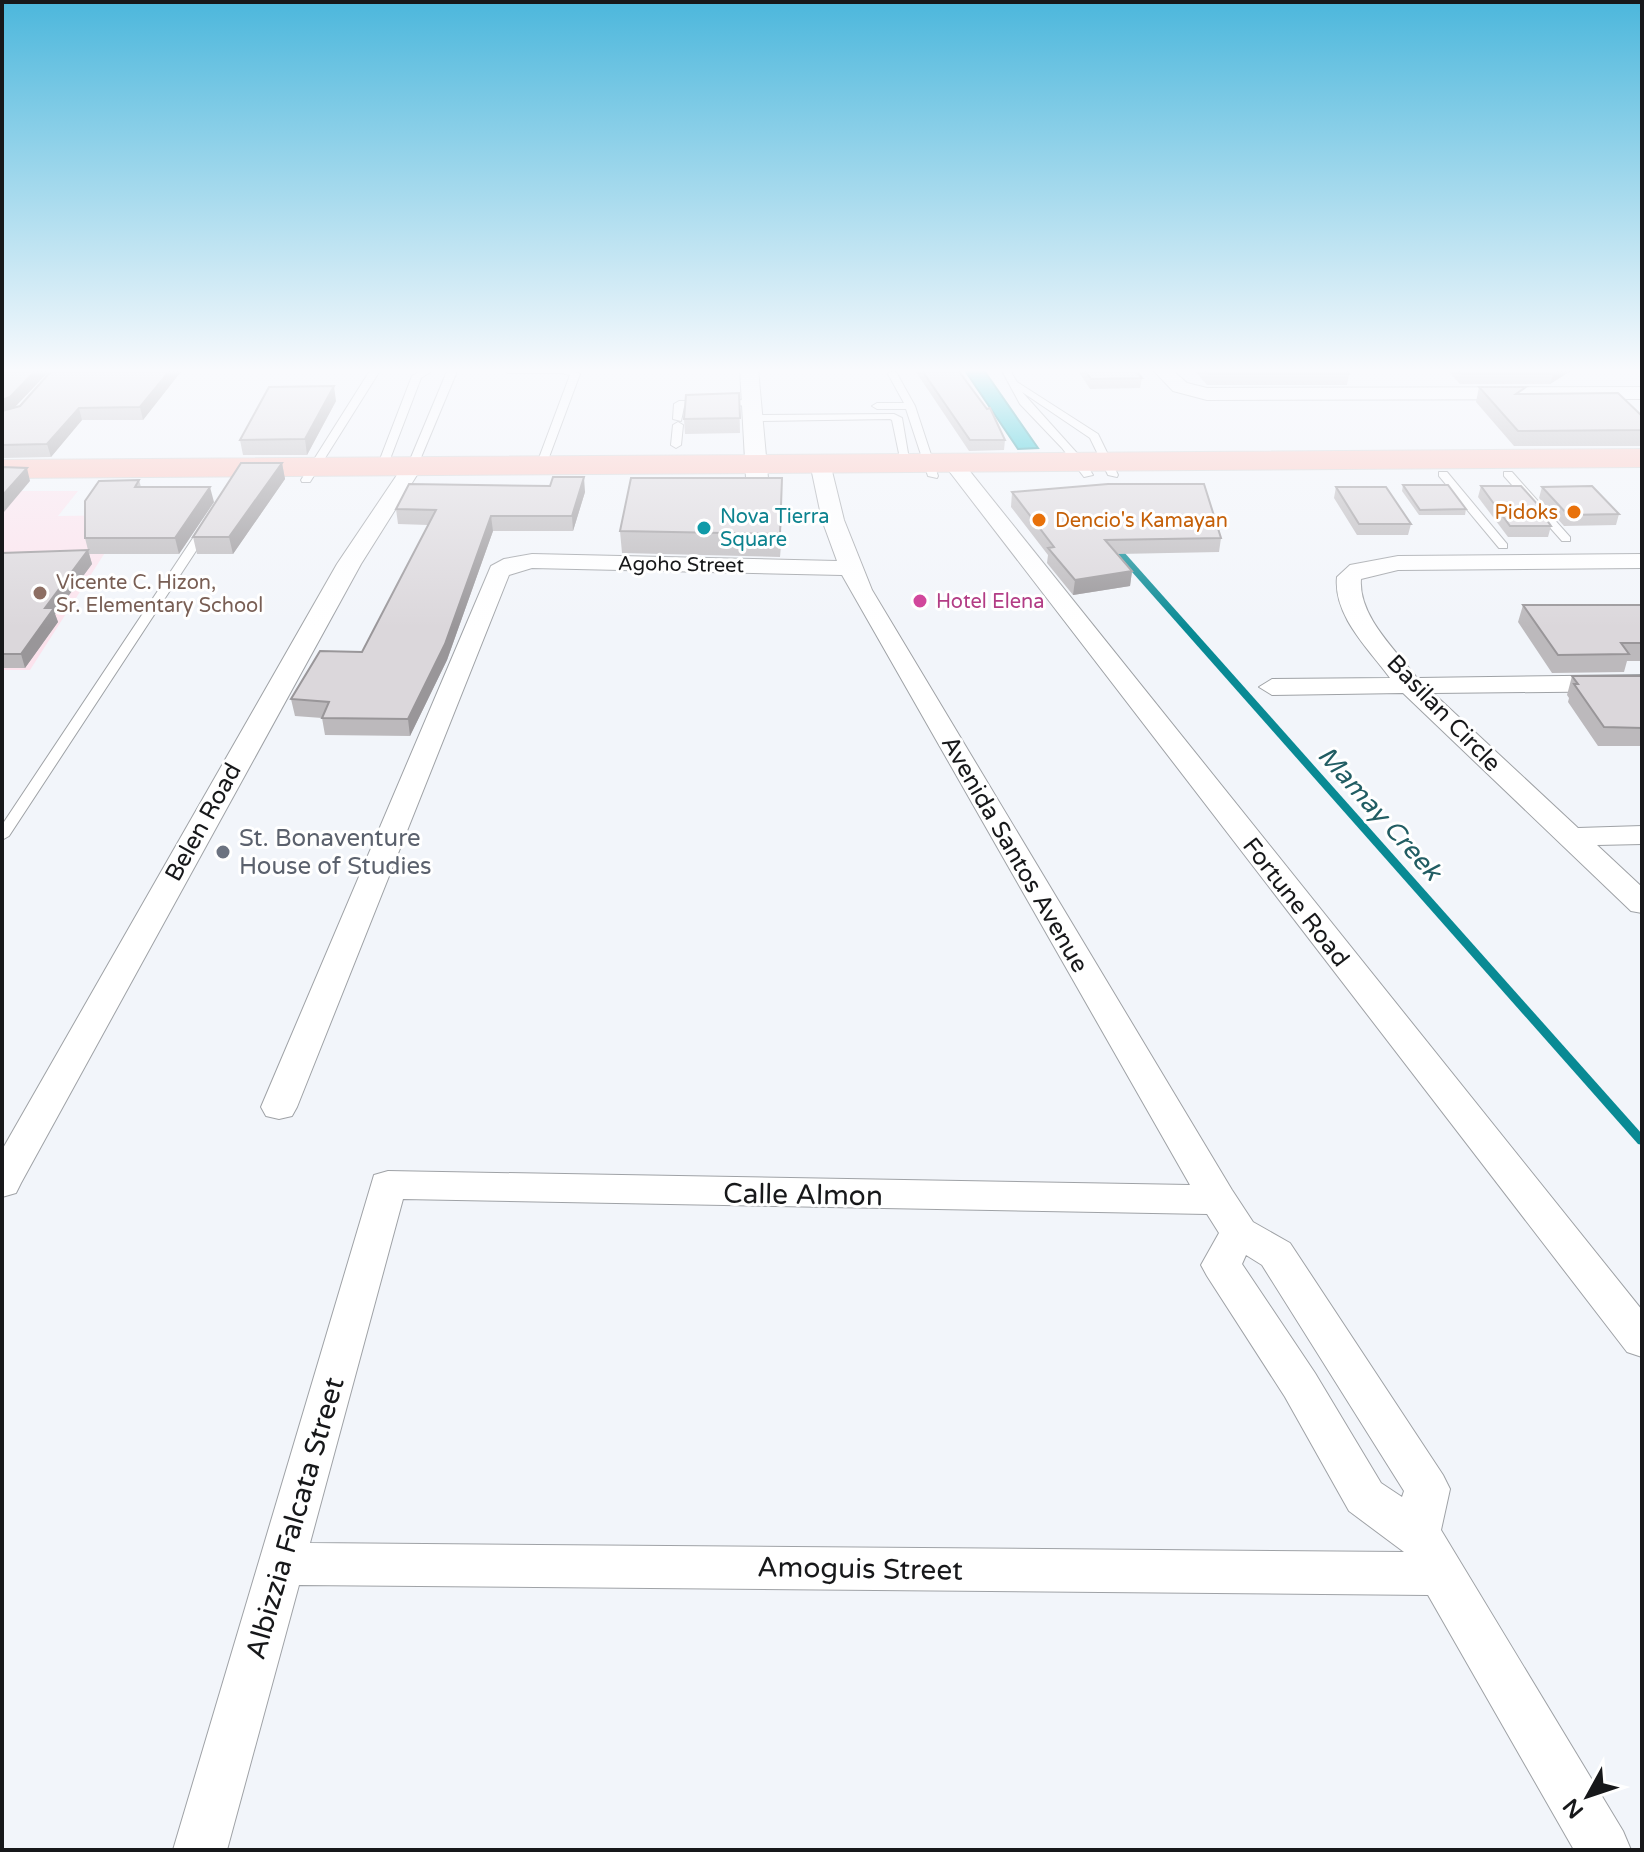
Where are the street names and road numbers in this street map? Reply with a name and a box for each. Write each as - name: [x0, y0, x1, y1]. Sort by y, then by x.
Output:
- street label: Agoho Street: [618, 552, 745, 578]
- street label: Basilan Circle: [1380, 649, 1507, 778]
- street label: Avenida Santos Avenue: [935, 731, 1094, 978]
- street label: Belen Road: [159, 758, 248, 886]
- street label: Fortune Road: [1236, 832, 1355, 973]
- street label: Calle Almon: [723, 1177, 883, 1213]
- street label: Albizzia Falcata Street: [238, 1373, 352, 1663]
- street label: Amoguis Street: [757, 1550, 964, 1588]

